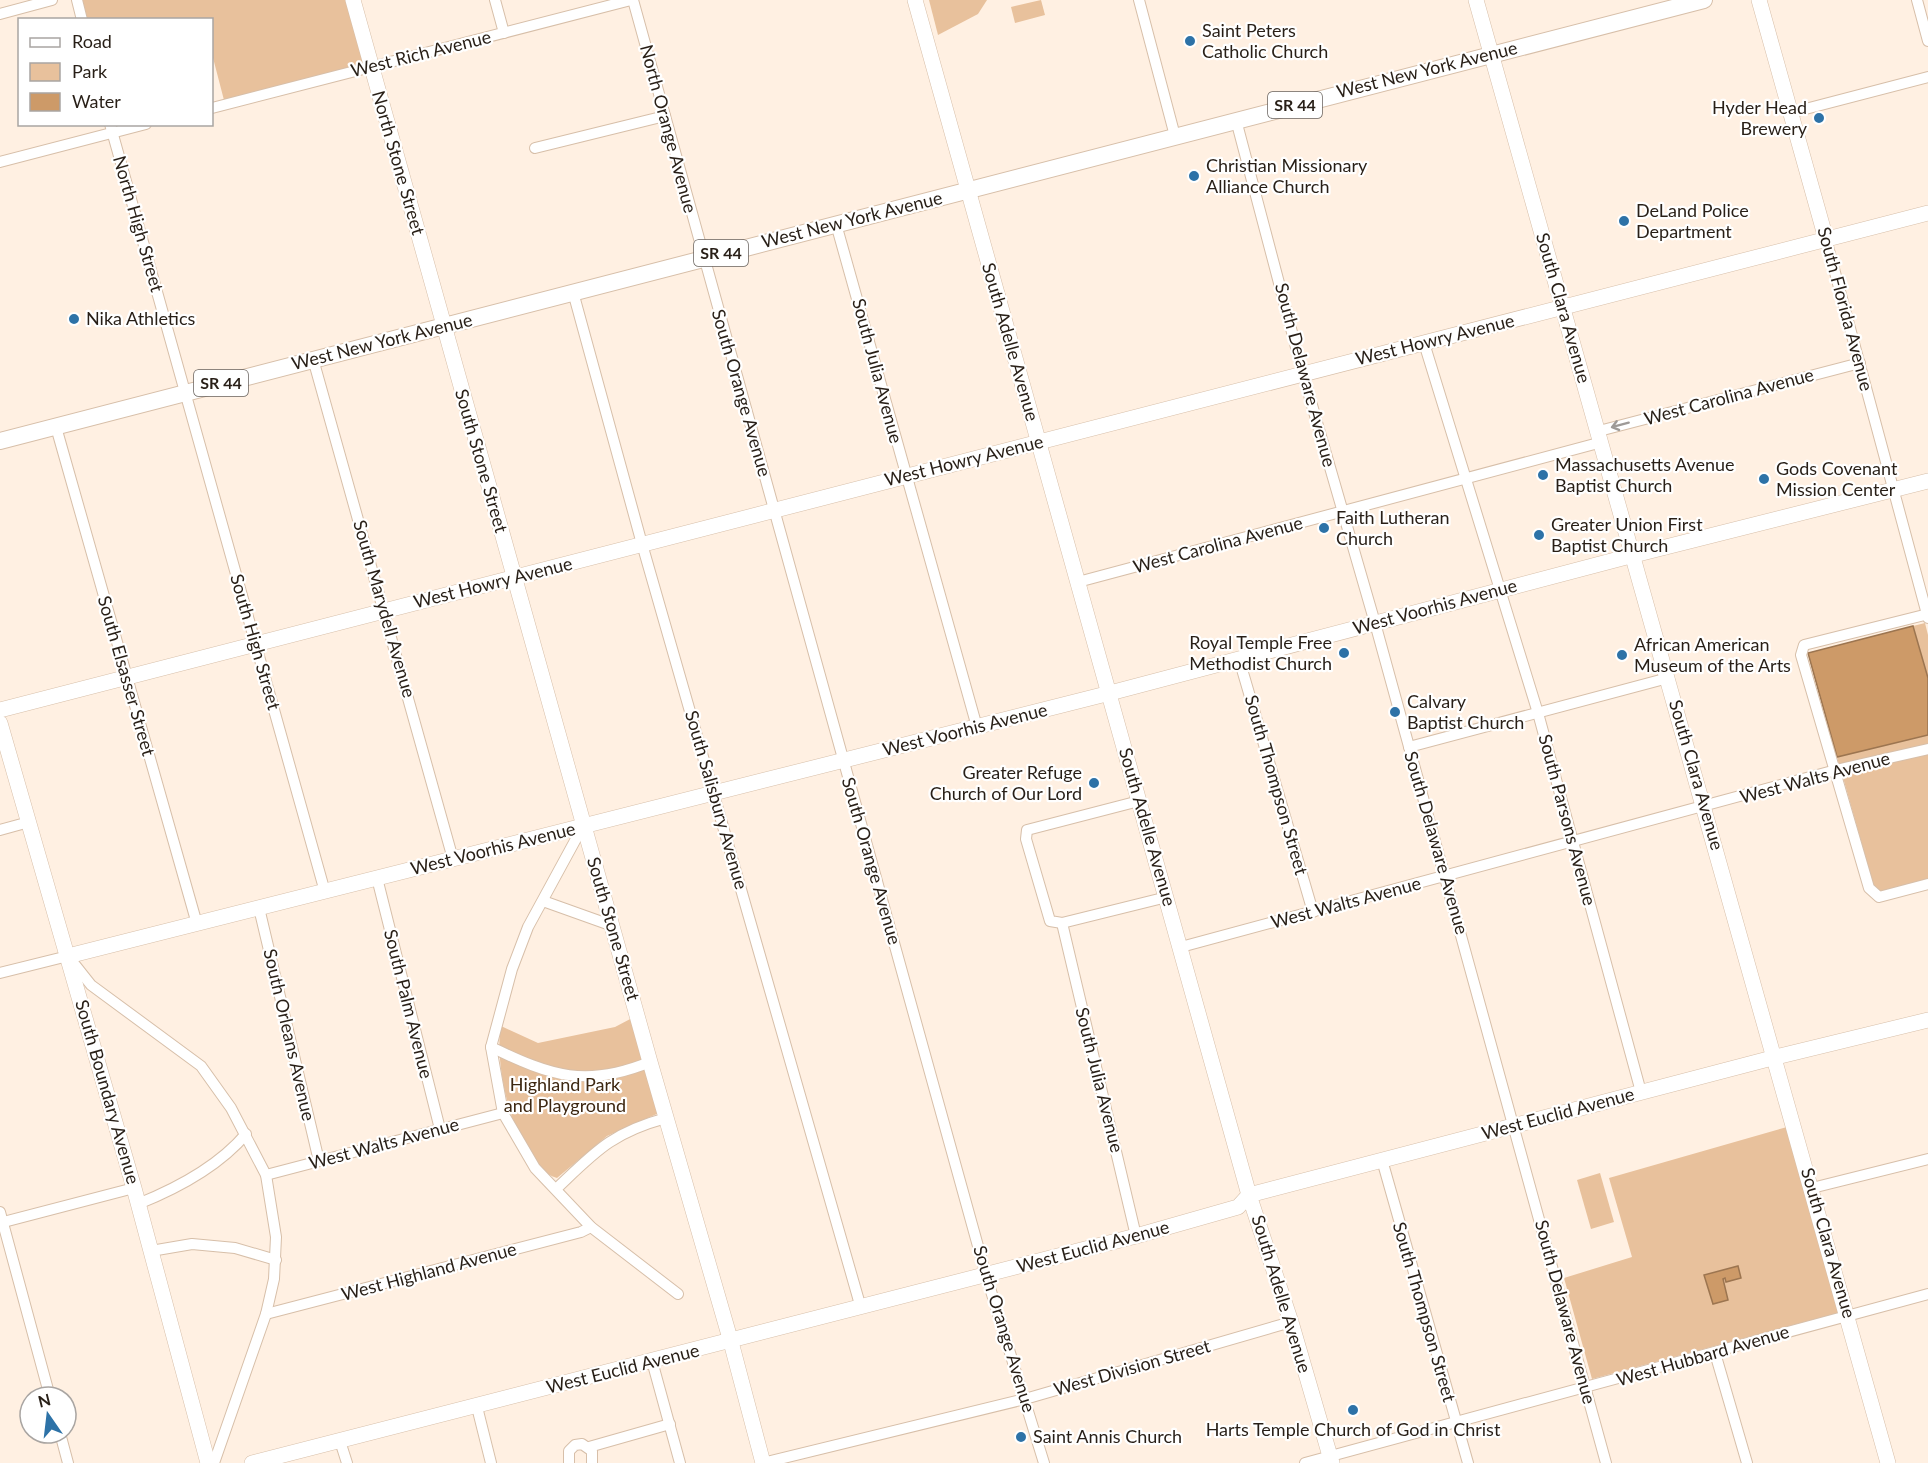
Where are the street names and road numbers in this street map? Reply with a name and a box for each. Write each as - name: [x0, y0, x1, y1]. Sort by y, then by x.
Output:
- street label: West Rich Avenue: [348, 25, 493, 81]
- street label: West New York Avenue: [1334, 36, 1519, 102]
- street label: North Orange Avenue: [636, 42, 702, 215]
- street label: North Stone Street: [368, 88, 430, 238]
- road number: SR 44: [1268, 92, 1322, 118]
- street label: North High Street: [109, 153, 169, 295]
- street label: West New York Avenue: [759, 186, 944, 252]
- street label: South Florida Avenue: [1813, 224, 1878, 393]
- street label: South Clara Avenue: [1532, 230, 1596, 385]
- road number: SR 44: [694, 240, 748, 266]
- street label: South Adelle Avenue: [978, 260, 1044, 423]
- street label: South Delaware Avenue: [1271, 280, 1341, 469]
- street label: South Julia Avenue: [848, 296, 908, 446]
- street label: South Orange Avenue: [708, 307, 776, 479]
- street label: West New York Avenue: [289, 308, 474, 374]
- street label: West Howry Avenue: [1353, 309, 1516, 369]
- street label: West Carolina Avenue: [1642, 363, 1816, 429]
- road number: SR 44: [194, 370, 248, 396]
- street label: South Stone Street: [451, 386, 513, 536]
- street label: West Howry Avenue: [882, 430, 1045, 490]
- street label: West Carolina Avenue: [1131, 511, 1305, 577]
- street label: South Marydell Avenue: [349, 517, 421, 700]
- street label: West Howry Avenue: [411, 552, 574, 612]
- street label: South High Street: [226, 571, 286, 713]
- street label: West Voorhis Avenue: [1350, 574, 1519, 639]
- street label: South Elsasser Street: [94, 593, 161, 759]
- street label: South Thompson Street: [1241, 692, 1313, 878]
- street label: South Clara Avenue: [1665, 697, 1729, 852]
- street label: West Voorhis Avenue: [880, 698, 1049, 760]
- street label: South Salisbury Avenue: [681, 708, 753, 892]
- street label: South Parsons Avenue: [1535, 732, 1601, 908]
- street label: South Adelle Avenue: [1115, 745, 1181, 908]
- street label: West Walts Avenue: [1737, 746, 1892, 808]
- street label: South Delaware Avenue: [1400, 749, 1474, 937]
- street label: South Orange Avenue: [838, 775, 906, 947]
- street label: West Voorhis Avenue: [408, 817, 577, 879]
- street label: South Stone Street: [583, 854, 645, 1004]
- street label: West Walts Avenue: [1268, 871, 1423, 933]
- street label: South Palm Avenue: [380, 927, 438, 1081]
- street label: South Orleans Avenue: [259, 947, 320, 1123]
- street label: South Boundary Avenue: [71, 997, 145, 1186]
- street label: South Julia Avenue: [1071, 1005, 1129, 1155]
- street label: West Euclid Avenue: [1479, 1082, 1636, 1144]
- street label: West Walts Avenue: [306, 1112, 461, 1174]
- street label: South Clara Avenue: [1797, 1165, 1861, 1320]
- street label: South Adelle Avenue: [1248, 1212, 1316, 1375]
- street label: West Euclid Avenue: [1014, 1215, 1171, 1277]
- street label: South Delaware Avenue: [1531, 1217, 1601, 1406]
- street label: South Thompson Street: [1389, 1219, 1461, 1405]
- street label: West Highland Avenue: [339, 1237, 519, 1305]
- street label: South Orange Avenue: [969, 1243, 1041, 1415]
- street label: West Hubbard Avenue: [1614, 1320, 1792, 1390]
- street label: West Division Street: [1051, 1334, 1213, 1400]
- street label: West Euclid Avenue: [544, 1338, 702, 1398]

